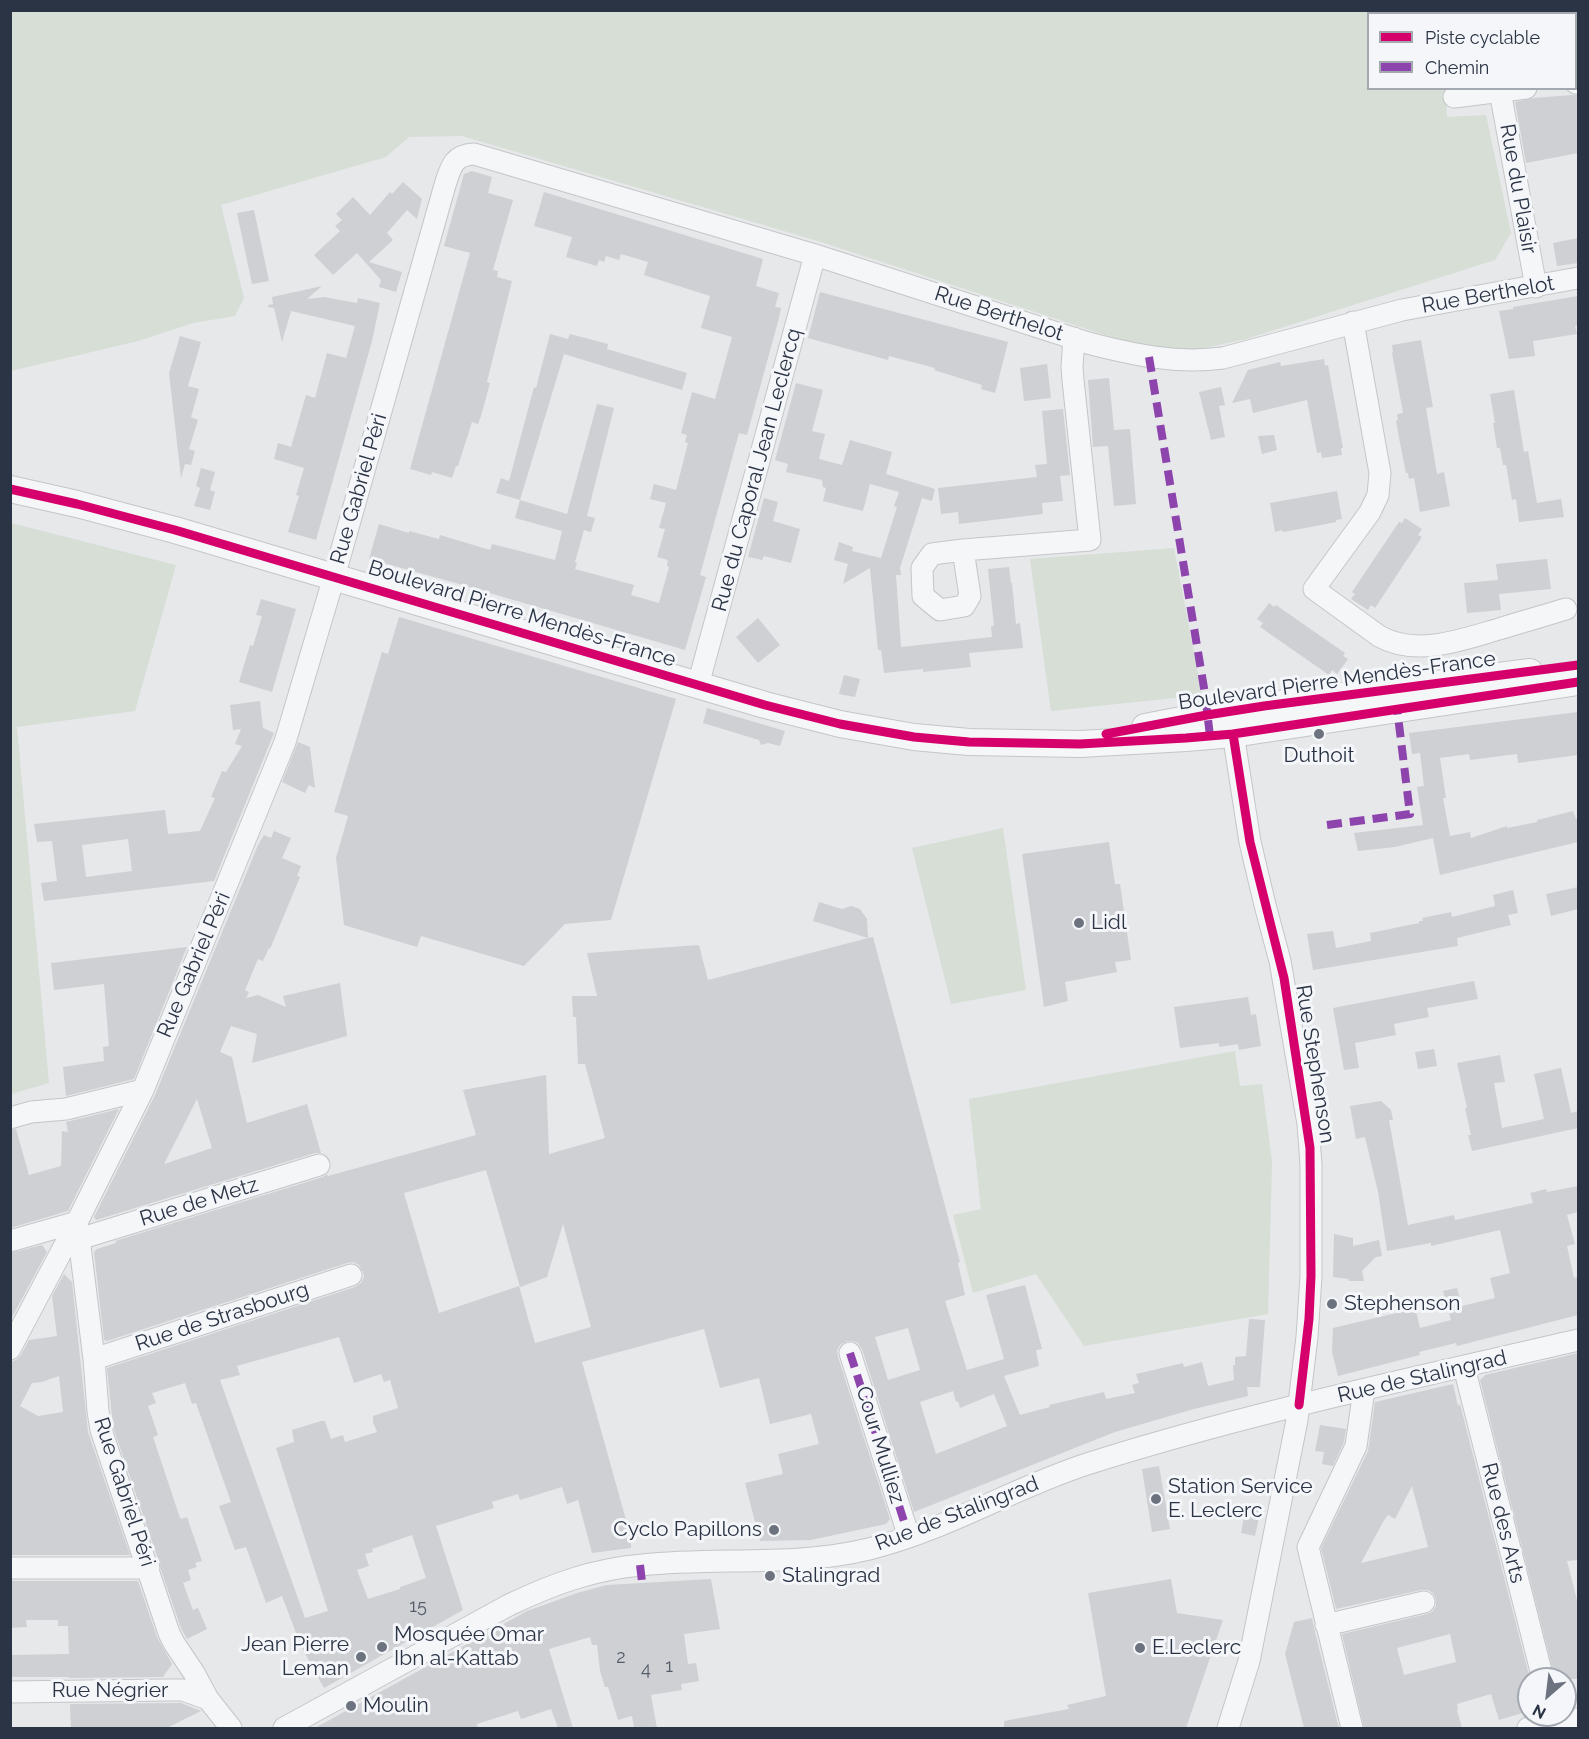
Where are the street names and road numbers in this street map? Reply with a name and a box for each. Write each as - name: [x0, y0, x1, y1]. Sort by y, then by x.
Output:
- street label: Rue du Plaisir: [1494, 122, 1542, 256]
- street label: Rue Berthelot: [1420, 271, 1556, 319]
- street label: Rue Berthelot: [931, 281, 1067, 347]
- street label: Rue du Caporal Jean Leclercq: [707, 326, 807, 614]
- street label: Rue Gabriel Péri: [325, 411, 393, 567]
- street label: Boulevard Pierre Mendès-France: [365, 555, 679, 673]
- street label: Boulevard Pierre Mendès-France: [1177, 646, 1497, 716]
- street label: Rue Gabriel Péri: [152, 888, 236, 1042]
- street label: Rue Stephenson: [1290, 983, 1340, 1145]
- street label: Rue de Metz: [137, 1172, 261, 1232]
- street label: Rue de Strasbourg: [132, 1277, 312, 1357]
- street label: Rue de Stalingrad: [1335, 1345, 1509, 1409]
- street label: Cour Mulliez: [850, 1383, 910, 1507]
- street label: Rue Gabriel Péri: [88, 1414, 160, 1570]
- street label: Rue des Arts: [1476, 1460, 1530, 1586]
- street label: Rue de Stalingrad: [872, 1471, 1042, 1557]
- street label: Rue Négrier: [52, 1678, 168, 1704]

